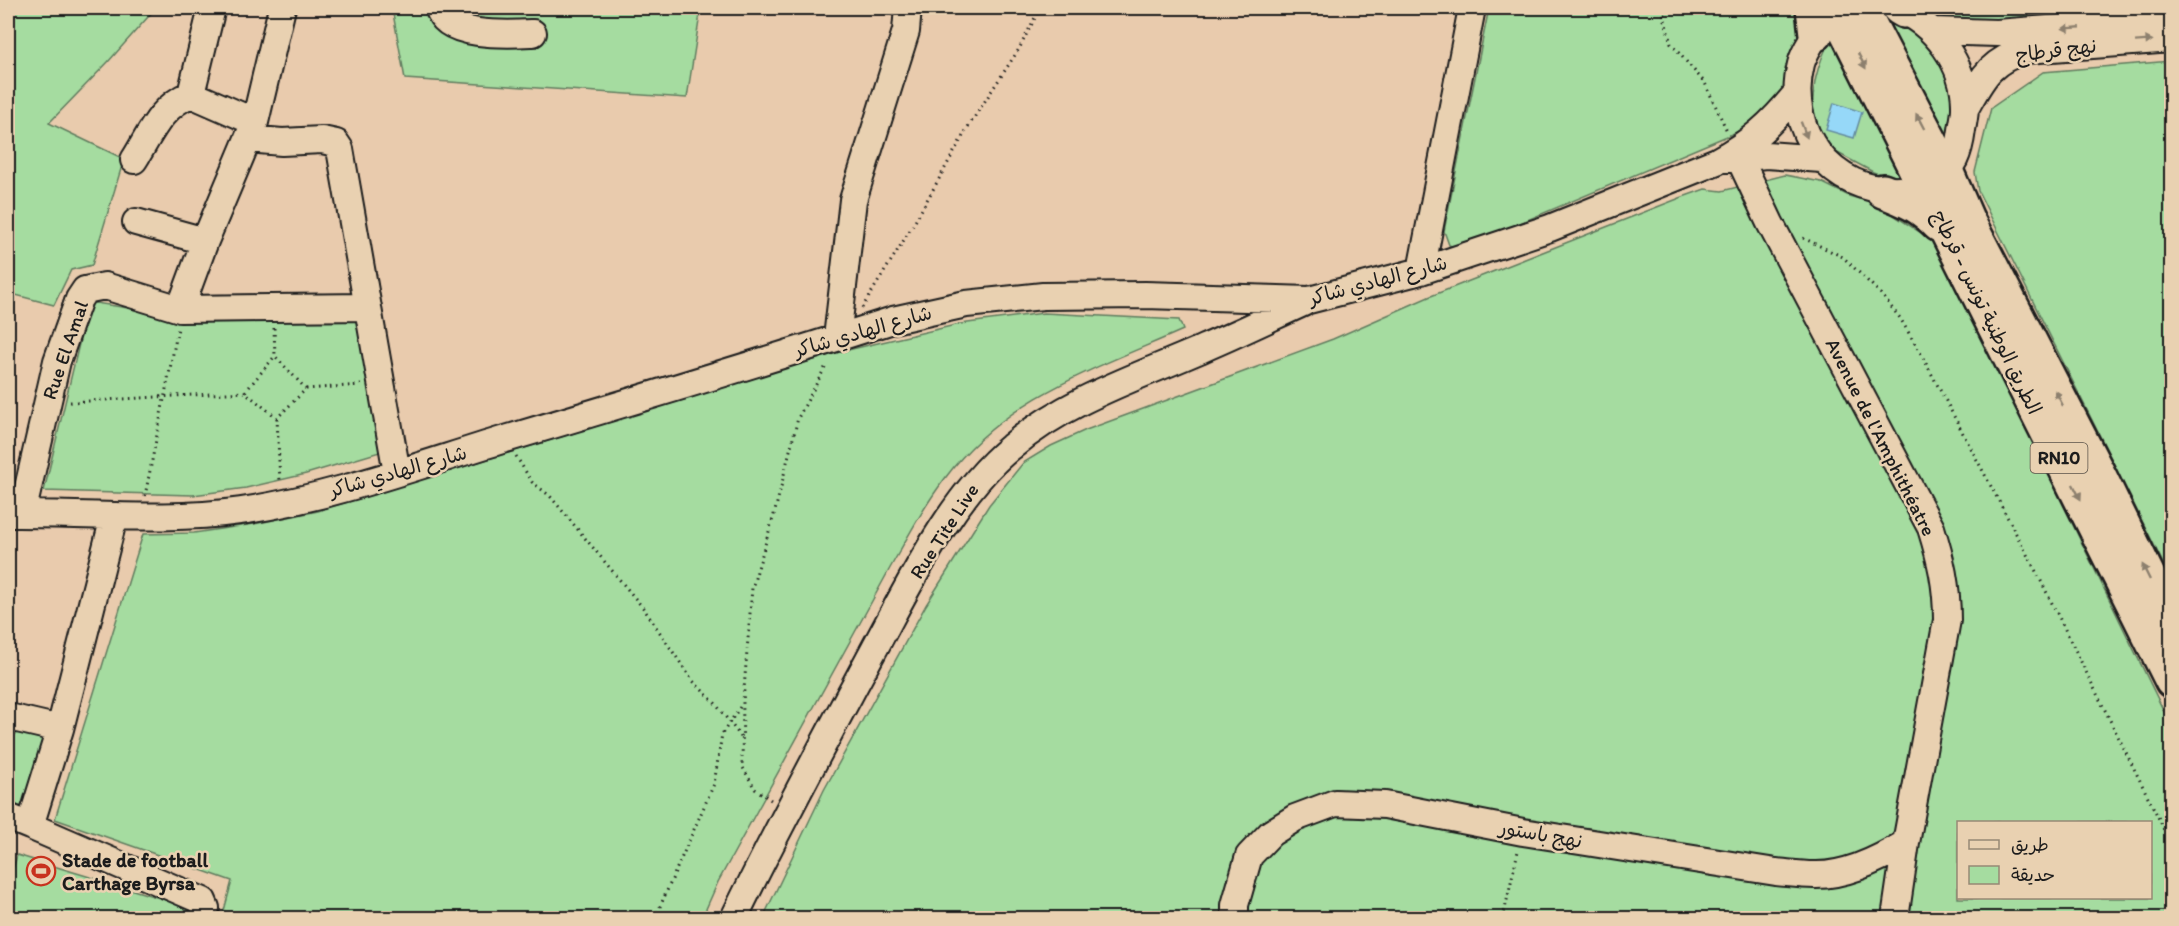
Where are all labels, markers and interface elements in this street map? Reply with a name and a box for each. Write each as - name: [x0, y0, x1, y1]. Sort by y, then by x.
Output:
- one-way arrow: [2062, 23, 2081, 32]
- street label: نهج قرطاج: [2014, 33, 2098, 69]
- one-way arrow: [2134, 36, 2153, 46]
- one-way arrow: [1857, 53, 1867, 70]
- one-way arrow: [1915, 112, 1925, 129]
- one-way arrow: [1800, 121, 1810, 139]
- street label: الطريق الوطنية تونس - قرطاج: [1925, 206, 2047, 419]
- street label: شارع الهادي شاكر: [1304, 250, 1450, 313]
- street label: Rue El Amal: [37, 297, 93, 403]
- street label: شارع الهادي شاكر: [790, 300, 935, 366]
- street label: Avenue de l'Amphithéatre: [1821, 334, 1941, 540]
- one-way arrow: [2054, 389, 2064, 406]
- street label: شارع الهادي شاكر: [325, 440, 470, 506]
- road number: RN10: [2030, 443, 2088, 473]
- street label: Rue Tite Live: [904, 479, 984, 583]
- one-way arrow: [2072, 484, 2081, 501]
- one-way arrow: [2141, 564, 2151, 581]
- street label: نهج باستور: [1495, 815, 1584, 855]
- legend: [1957, 821, 2152, 899]
- text: طريق: [2011, 834, 2049, 856]
- place label: Stade de football Carthage Byrsa: [62, 848, 208, 896]
- sports icon: Stade de football Carthage Byrsa: [25, 855, 57, 887]
- text: حديقة: [2011, 864, 2055, 886]

